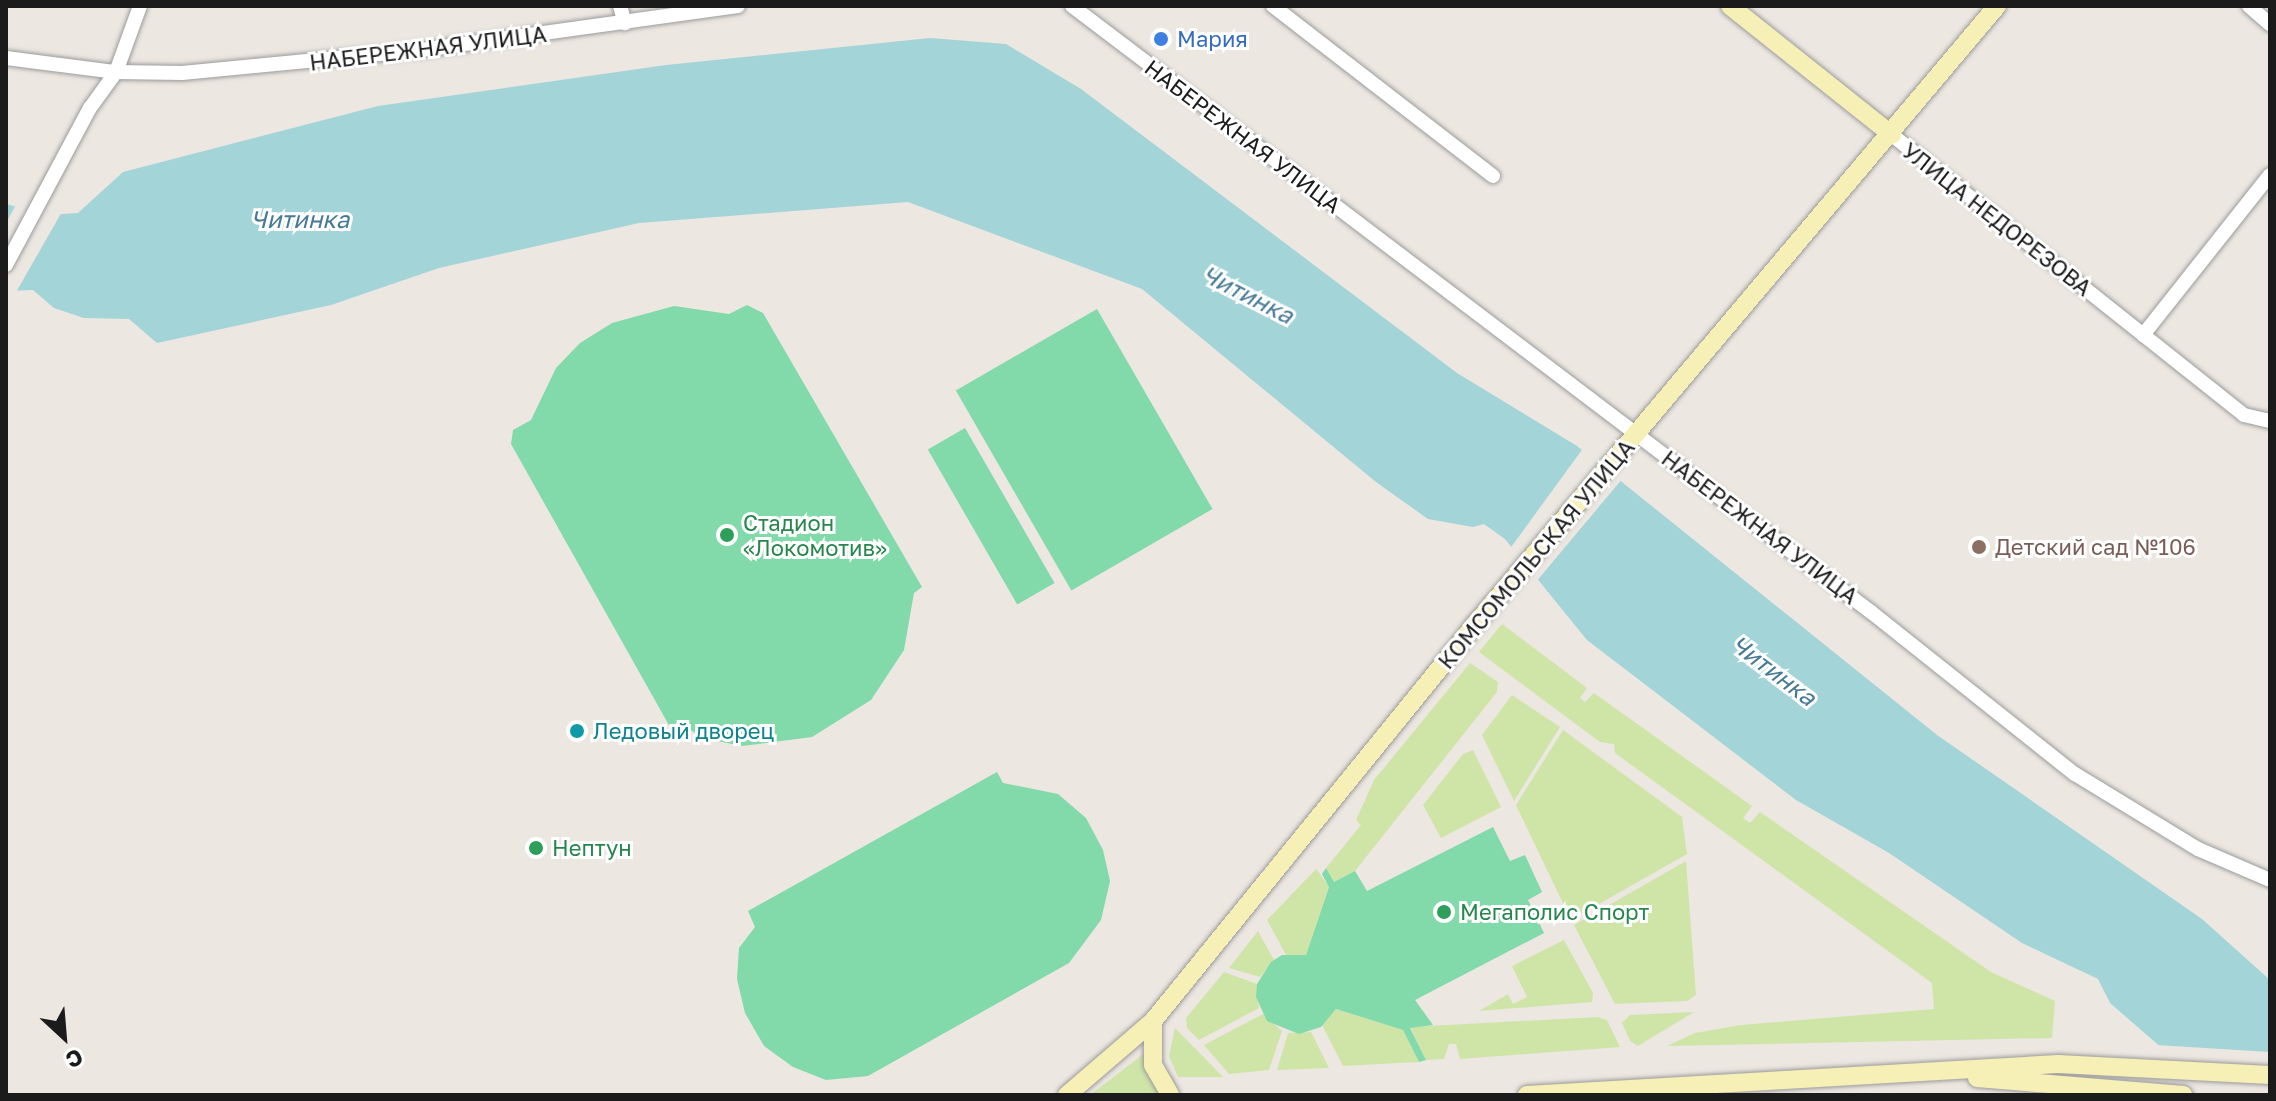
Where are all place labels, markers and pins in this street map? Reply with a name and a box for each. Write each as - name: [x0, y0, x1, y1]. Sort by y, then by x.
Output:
- place label: Мария: [1177, 26, 1248, 52]
- marker: Мария: [1152, 30, 1170, 48]
- place label: Стадион «Локомотив»: [743, 509, 887, 560]
- marker: Стадион «Локомотив»: [718, 526, 736, 544]
- place label: Детский сад №106: [1995, 534, 2196, 560]
- marker: Детский сад №106: [1970, 538, 1988, 556]
- place label: Ледовый дворец: [593, 718, 774, 744]
- marker: Ледовый дворец: [568, 722, 586, 740]
- place label: Нептун: [552, 835, 632, 861]
- marker: Нептун: [527, 839, 545, 857]
- place label: Мегаполис Спорт: [1460, 899, 1649, 925]
- marker: Мегаполис Спорт: [1435, 903, 1453, 921]

